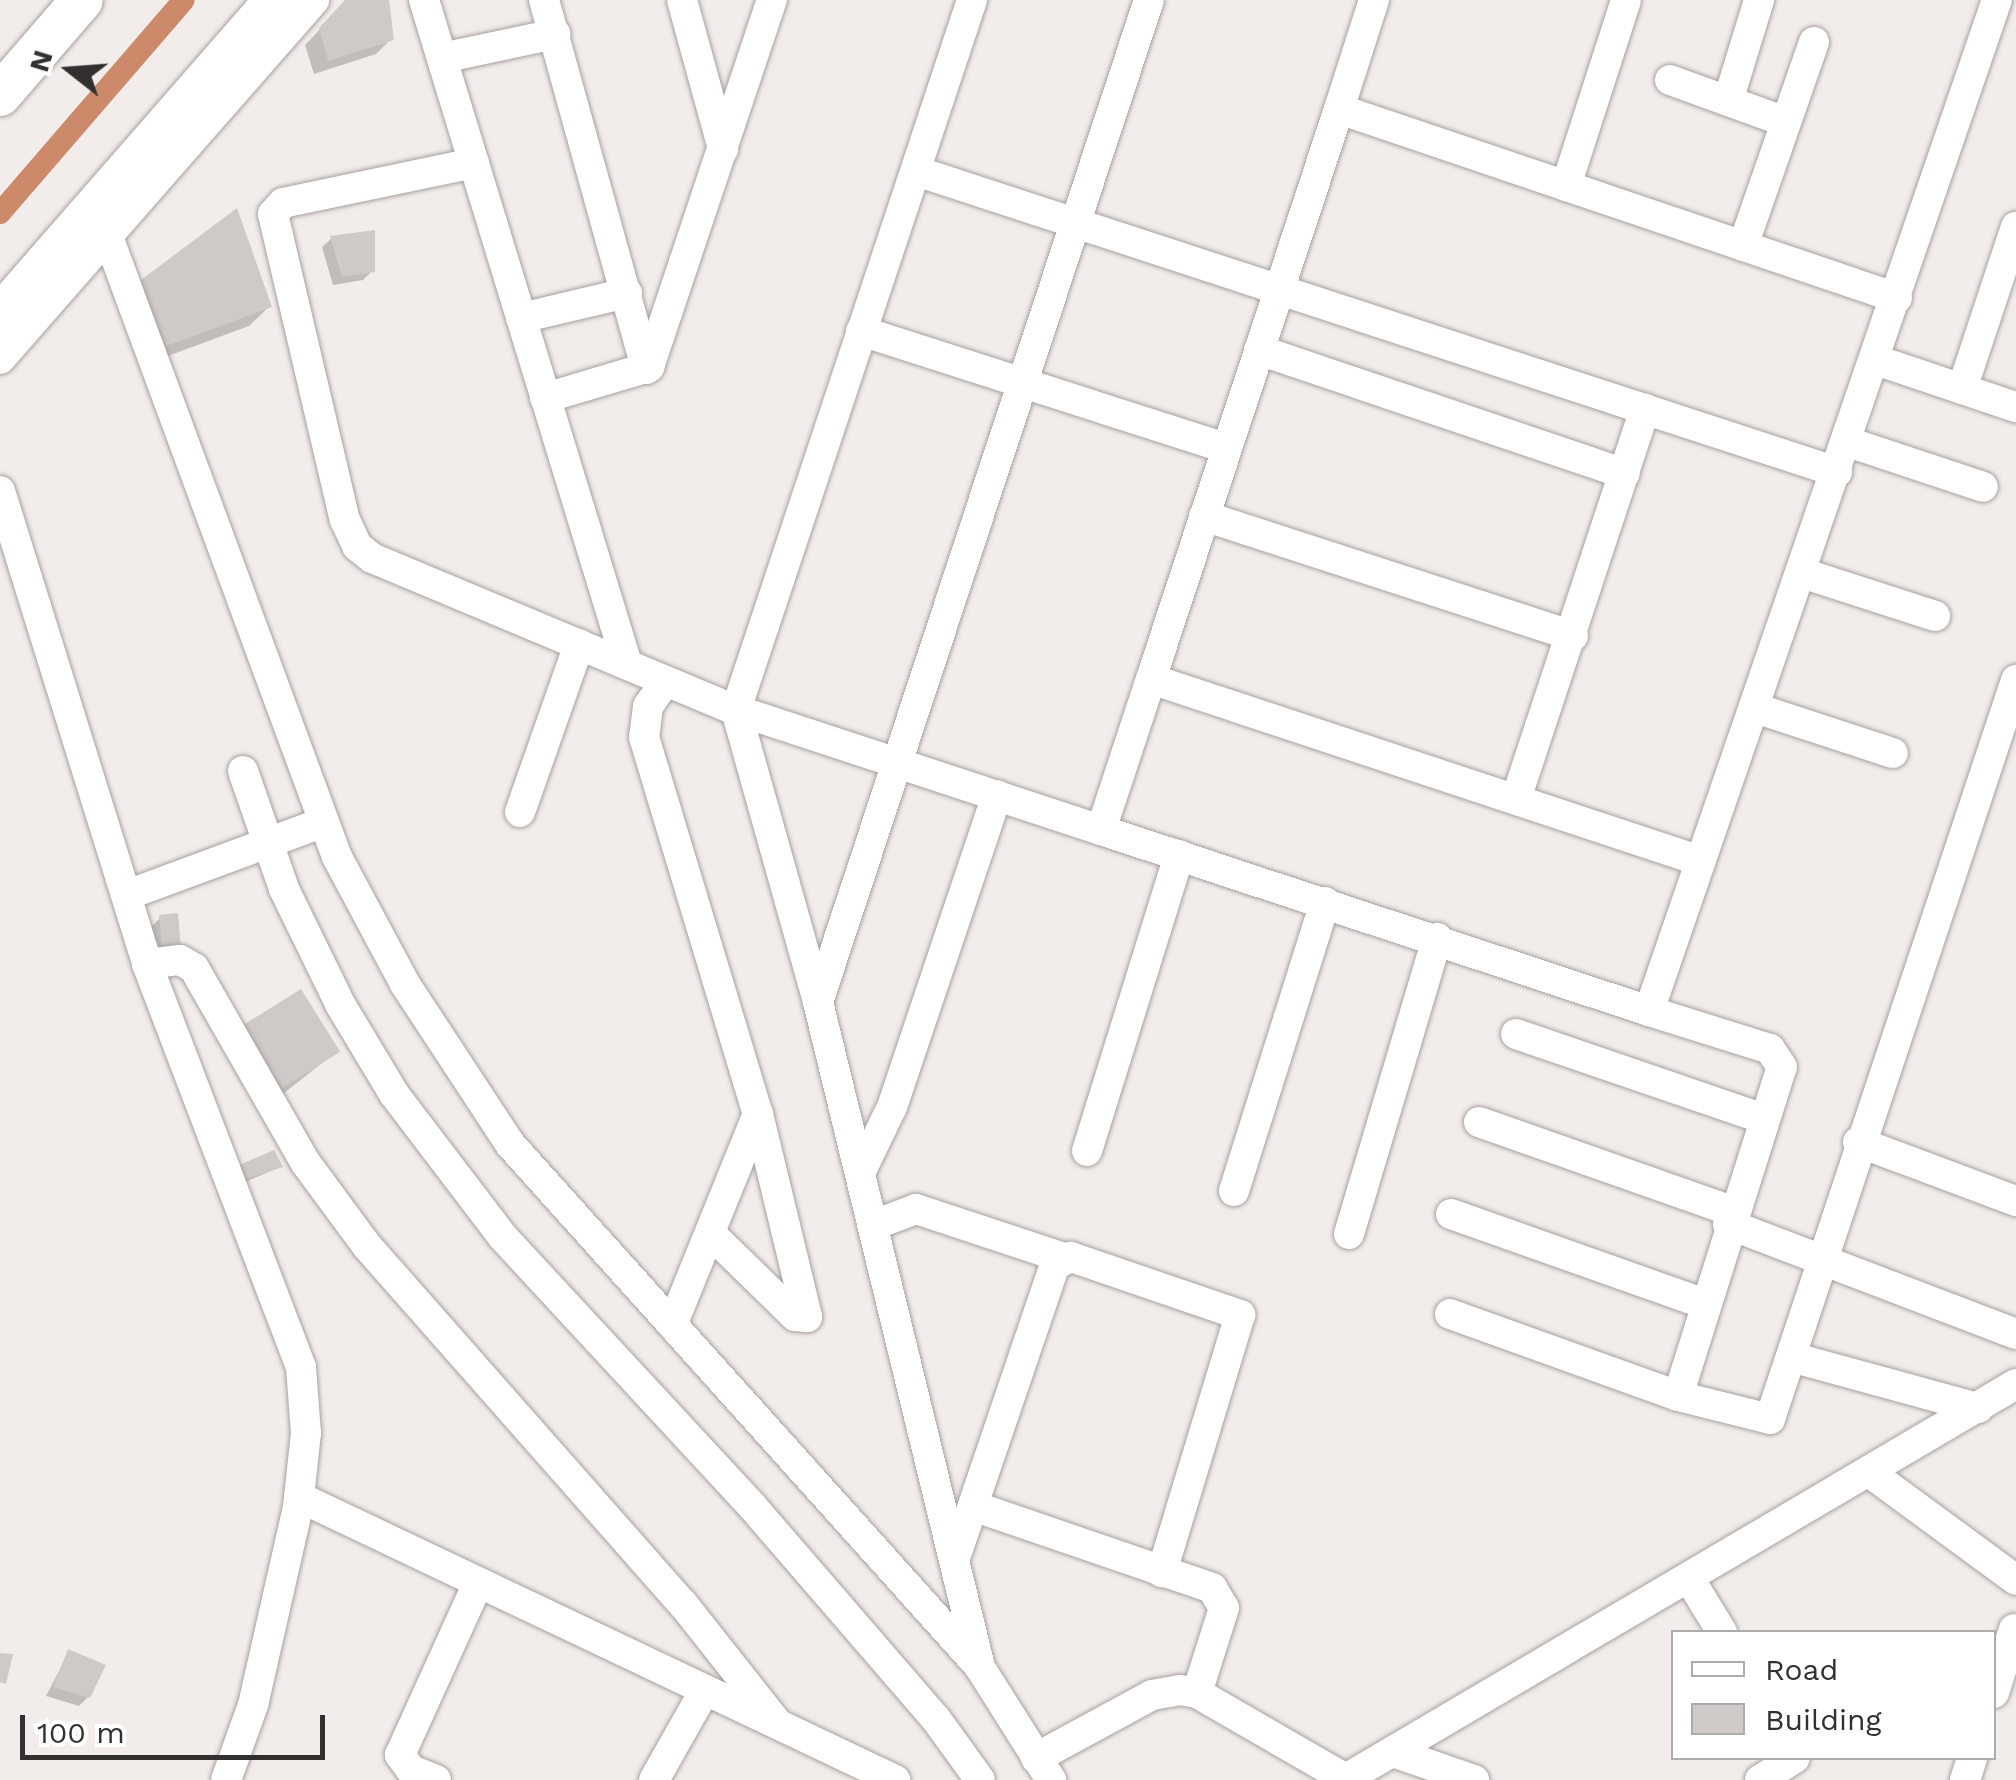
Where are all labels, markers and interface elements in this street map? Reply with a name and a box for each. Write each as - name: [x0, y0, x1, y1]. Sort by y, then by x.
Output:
- north arrow: [20, 20, 120, 120]
- text: N: [22, 46, 60, 76]
- legend: [1671, 1630, 1996, 1760]
- text: Road: [1765, 1652, 1838, 1687]
- scale bar: [25, 1695, 330, 1757]
- text: Building: [1765, 1702, 1882, 1737]
- text: 100 m: [37, 1715, 125, 1750]

